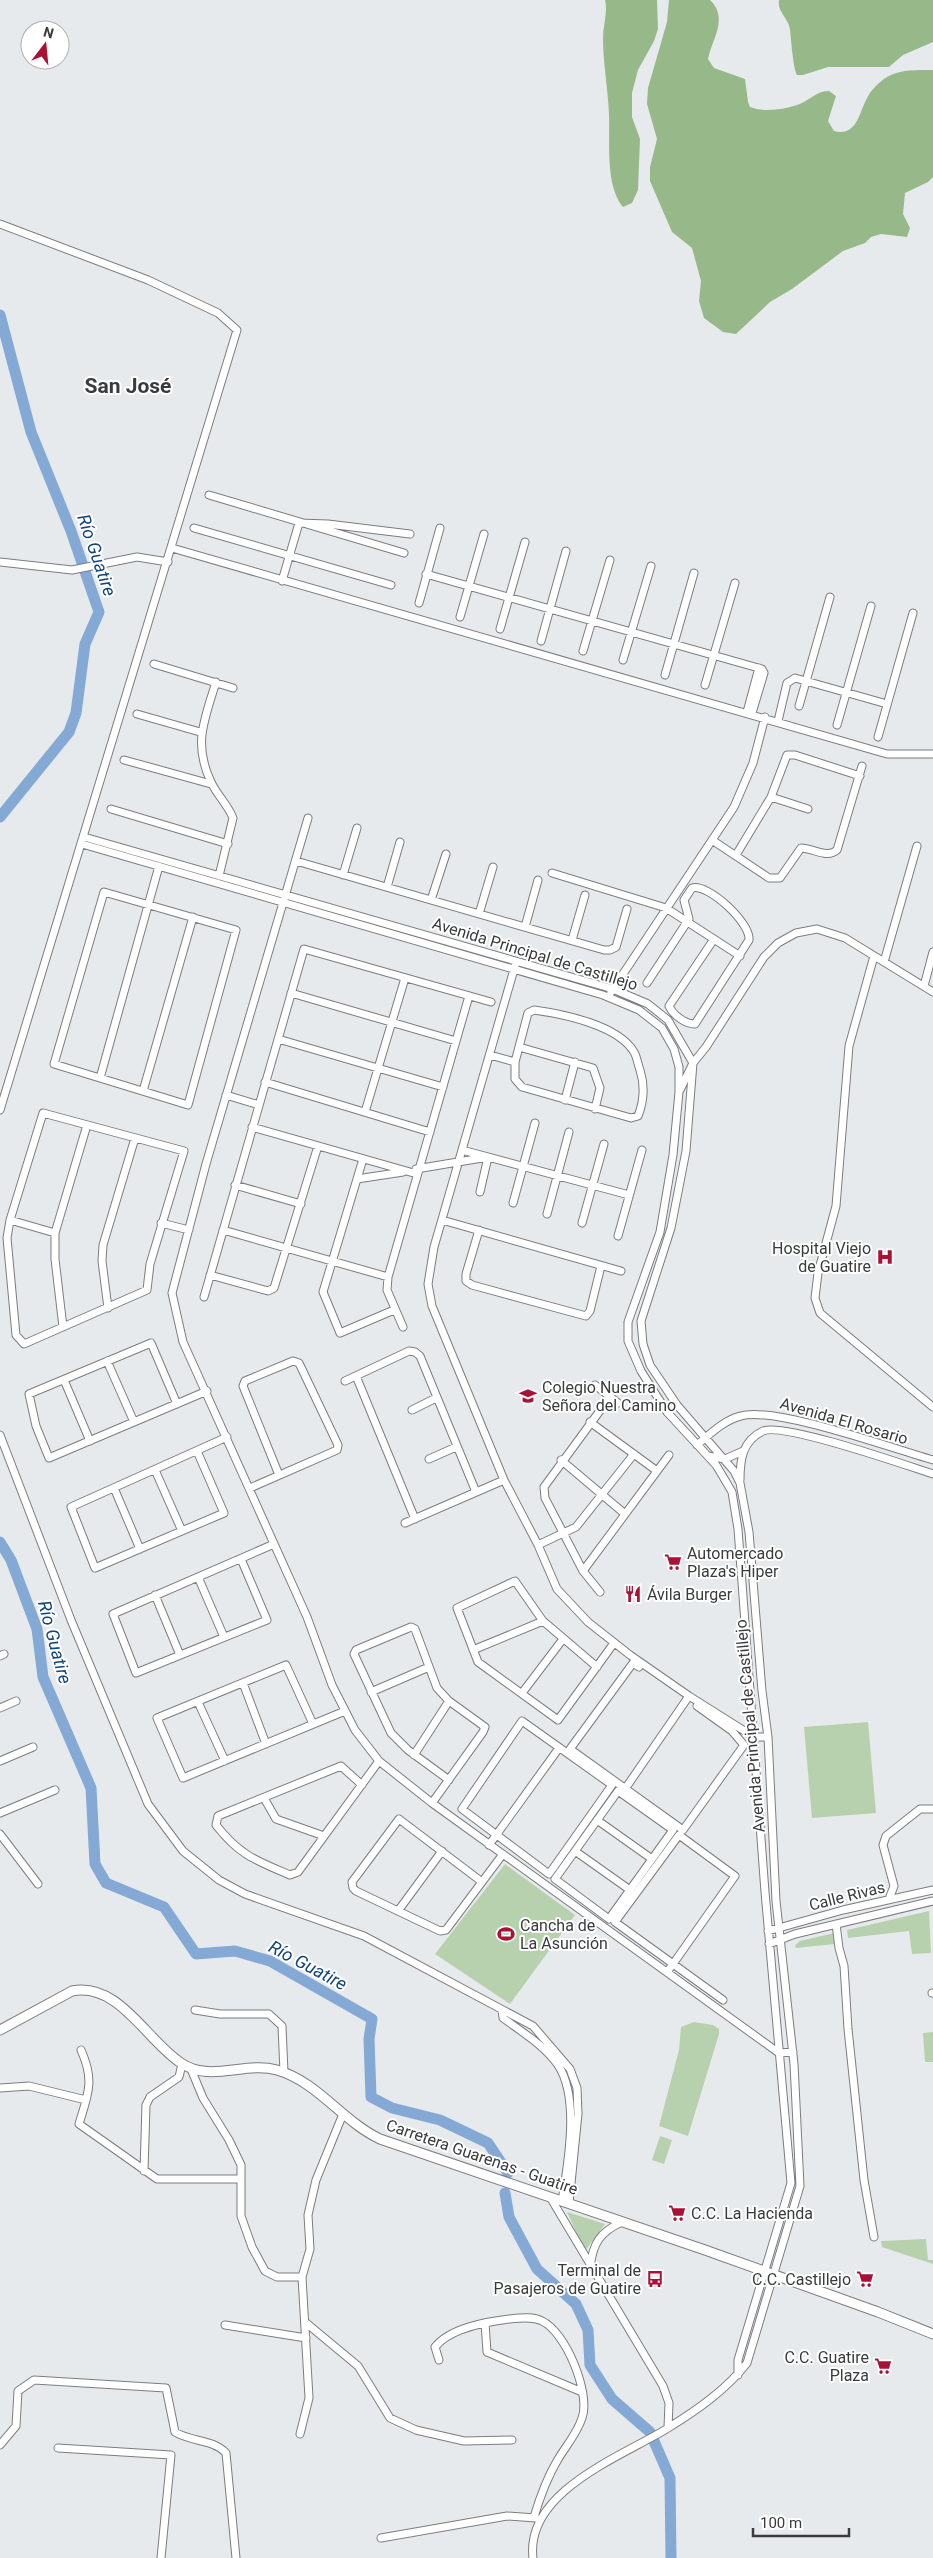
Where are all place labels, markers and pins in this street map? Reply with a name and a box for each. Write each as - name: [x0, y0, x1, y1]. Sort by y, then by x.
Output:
- place label: Hospital Viejo de Guatire: [772, 1239, 871, 1276]
- hospital icon: Hospital Viejo de Guatire: [875, 1247, 895, 1267]
- place label: Colegio Nuestra Señora del Camino: [542, 1378, 676, 1415]
- school or university icon: Colegio Nuestra Señora del Camino: [518, 1386, 538, 1406]
- place label: Automercado Plaza's Hiper: [687, 1544, 783, 1581]
- supermarket icon: Automercado Plaza's Hiper: [663, 1552, 683, 1572]
- restaurant icon: Ávila Burger: [623, 1584, 643, 1604]
- place label: Ávila Burger: [647, 1585, 733, 1604]
- place label: Cancha de La Asunción: [520, 1916, 608, 1953]
- sports icon: Cancha de La Asunción: [496, 1924, 516, 1944]
- supermarket icon: C.C. La Hacienda: [667, 2203, 687, 2223]
- place label: C.C. La Hacienda: [691, 2204, 813, 2223]
- place label: Terminal de Pasajeros de Guatire: [494, 2261, 641, 2298]
- bus stop icon: Terminal de Pasajeros de Guatire: [645, 2269, 665, 2289]
- supermarket icon: C.C. Castillejo: [855, 2269, 875, 2289]
- place label: C.C. Castillejo: [752, 2270, 851, 2289]
- place label: C.C. Guatire Plaza: [784, 2348, 869, 2385]
- supermarket icon: C.C. Guatire Plaza: [873, 2356, 893, 2376]

